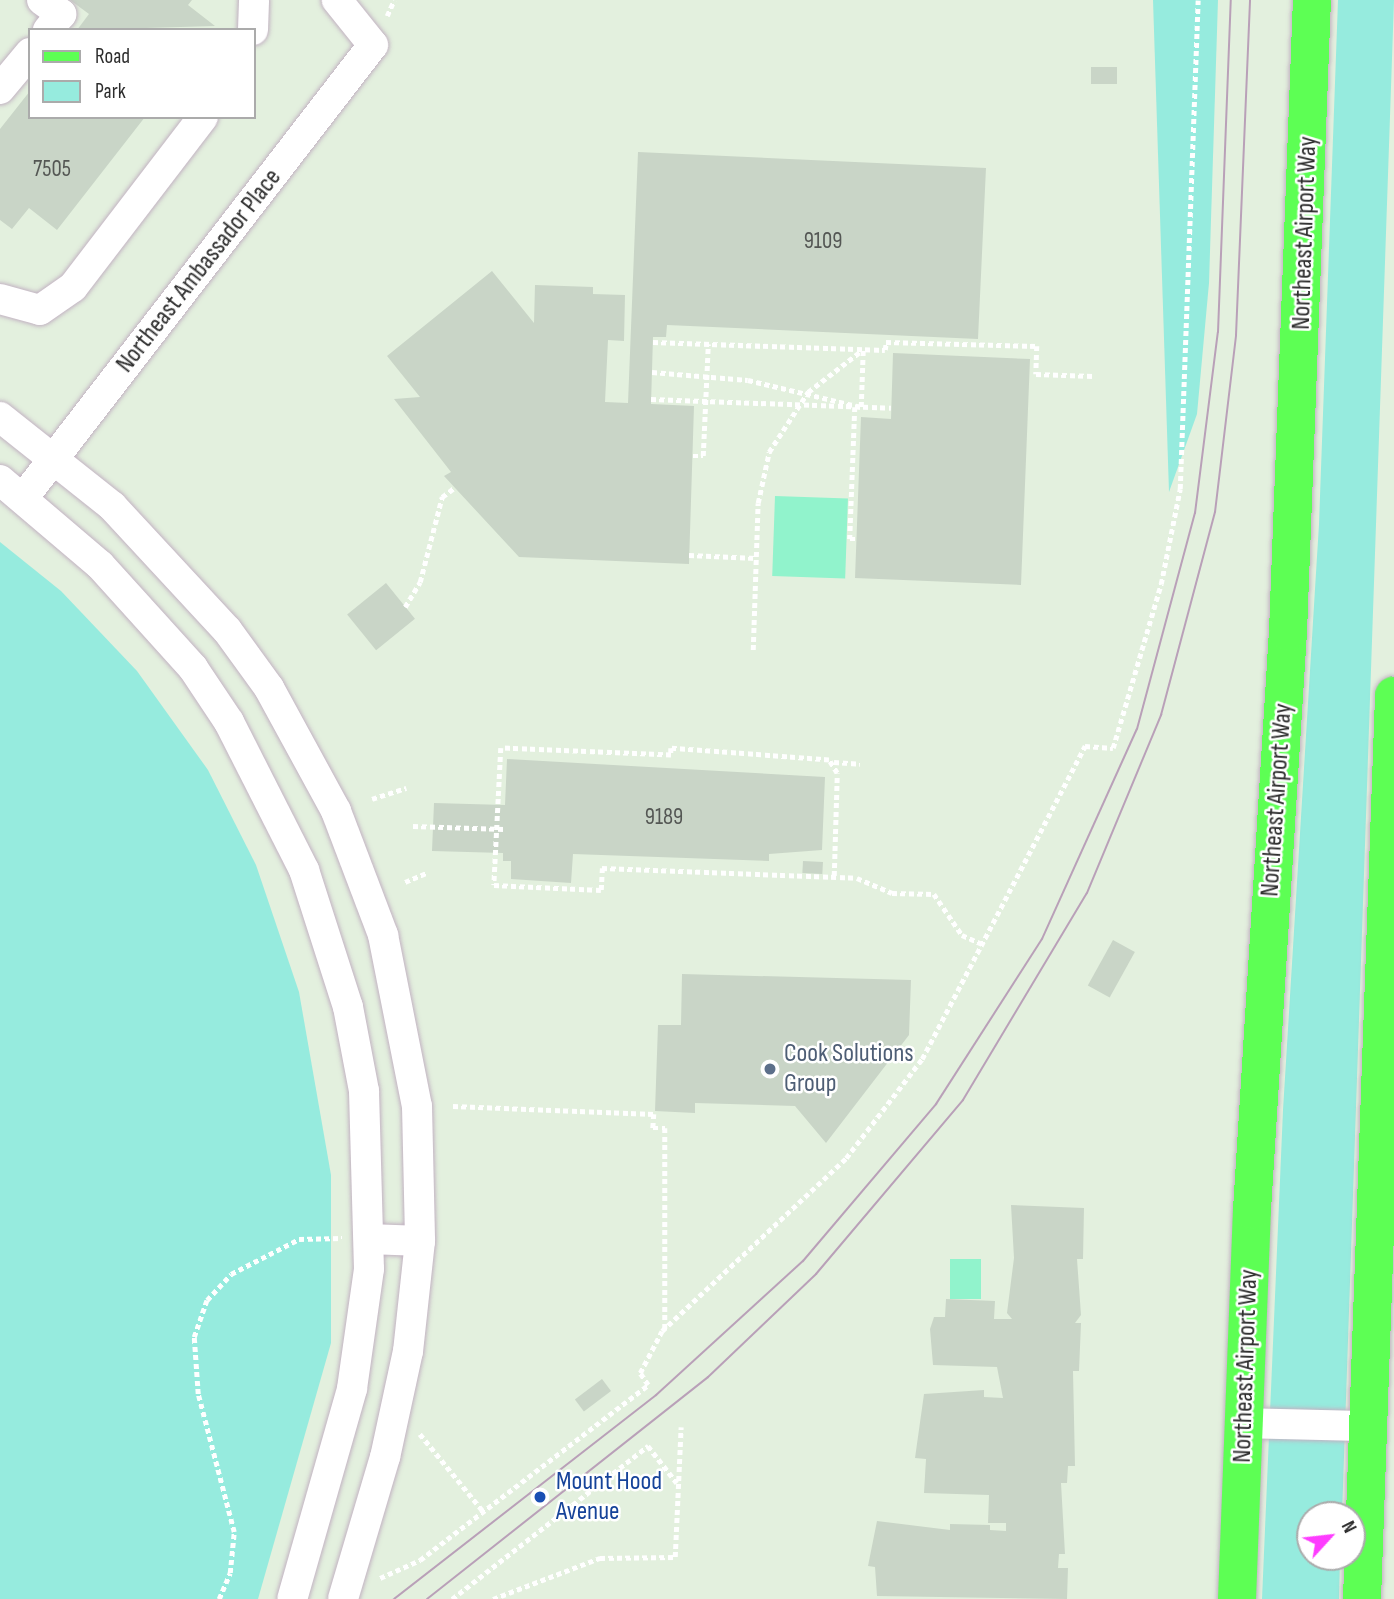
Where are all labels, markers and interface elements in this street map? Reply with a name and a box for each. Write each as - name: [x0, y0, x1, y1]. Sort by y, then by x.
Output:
- legend: [28, 28, 256, 119]
- text: Road: [95, 44, 130, 69]
- text: Park: [95, 79, 126, 104]
- street label: Northeast Airport Way: [1286, 136, 1324, 330]
- house number: 7505: [33, 155, 71, 183]
- street label: Northeast Ambassador Place: [110, 163, 288, 379]
- house number: 9109: [804, 227, 842, 255]
- street label: Northeast Airport Way: [1255, 702, 1299, 898]
- house number: 9189: [645, 803, 683, 831]
- place label: Cook Solutions Group: [784, 1038, 914, 1100]
- marker: Cook Solutions Group: [762, 1061, 778, 1077]
- street label: Northeast Airport Way: [1227, 1269, 1265, 1463]
- place label: Mount Hood Avenue: [556, 1466, 662, 1528]
- marker: Mount Hood Avenue: [530, 1487, 550, 1507]
- north arrow: [1296, 1501, 1366, 1571]
- text: N: [1336, 1517, 1361, 1537]

